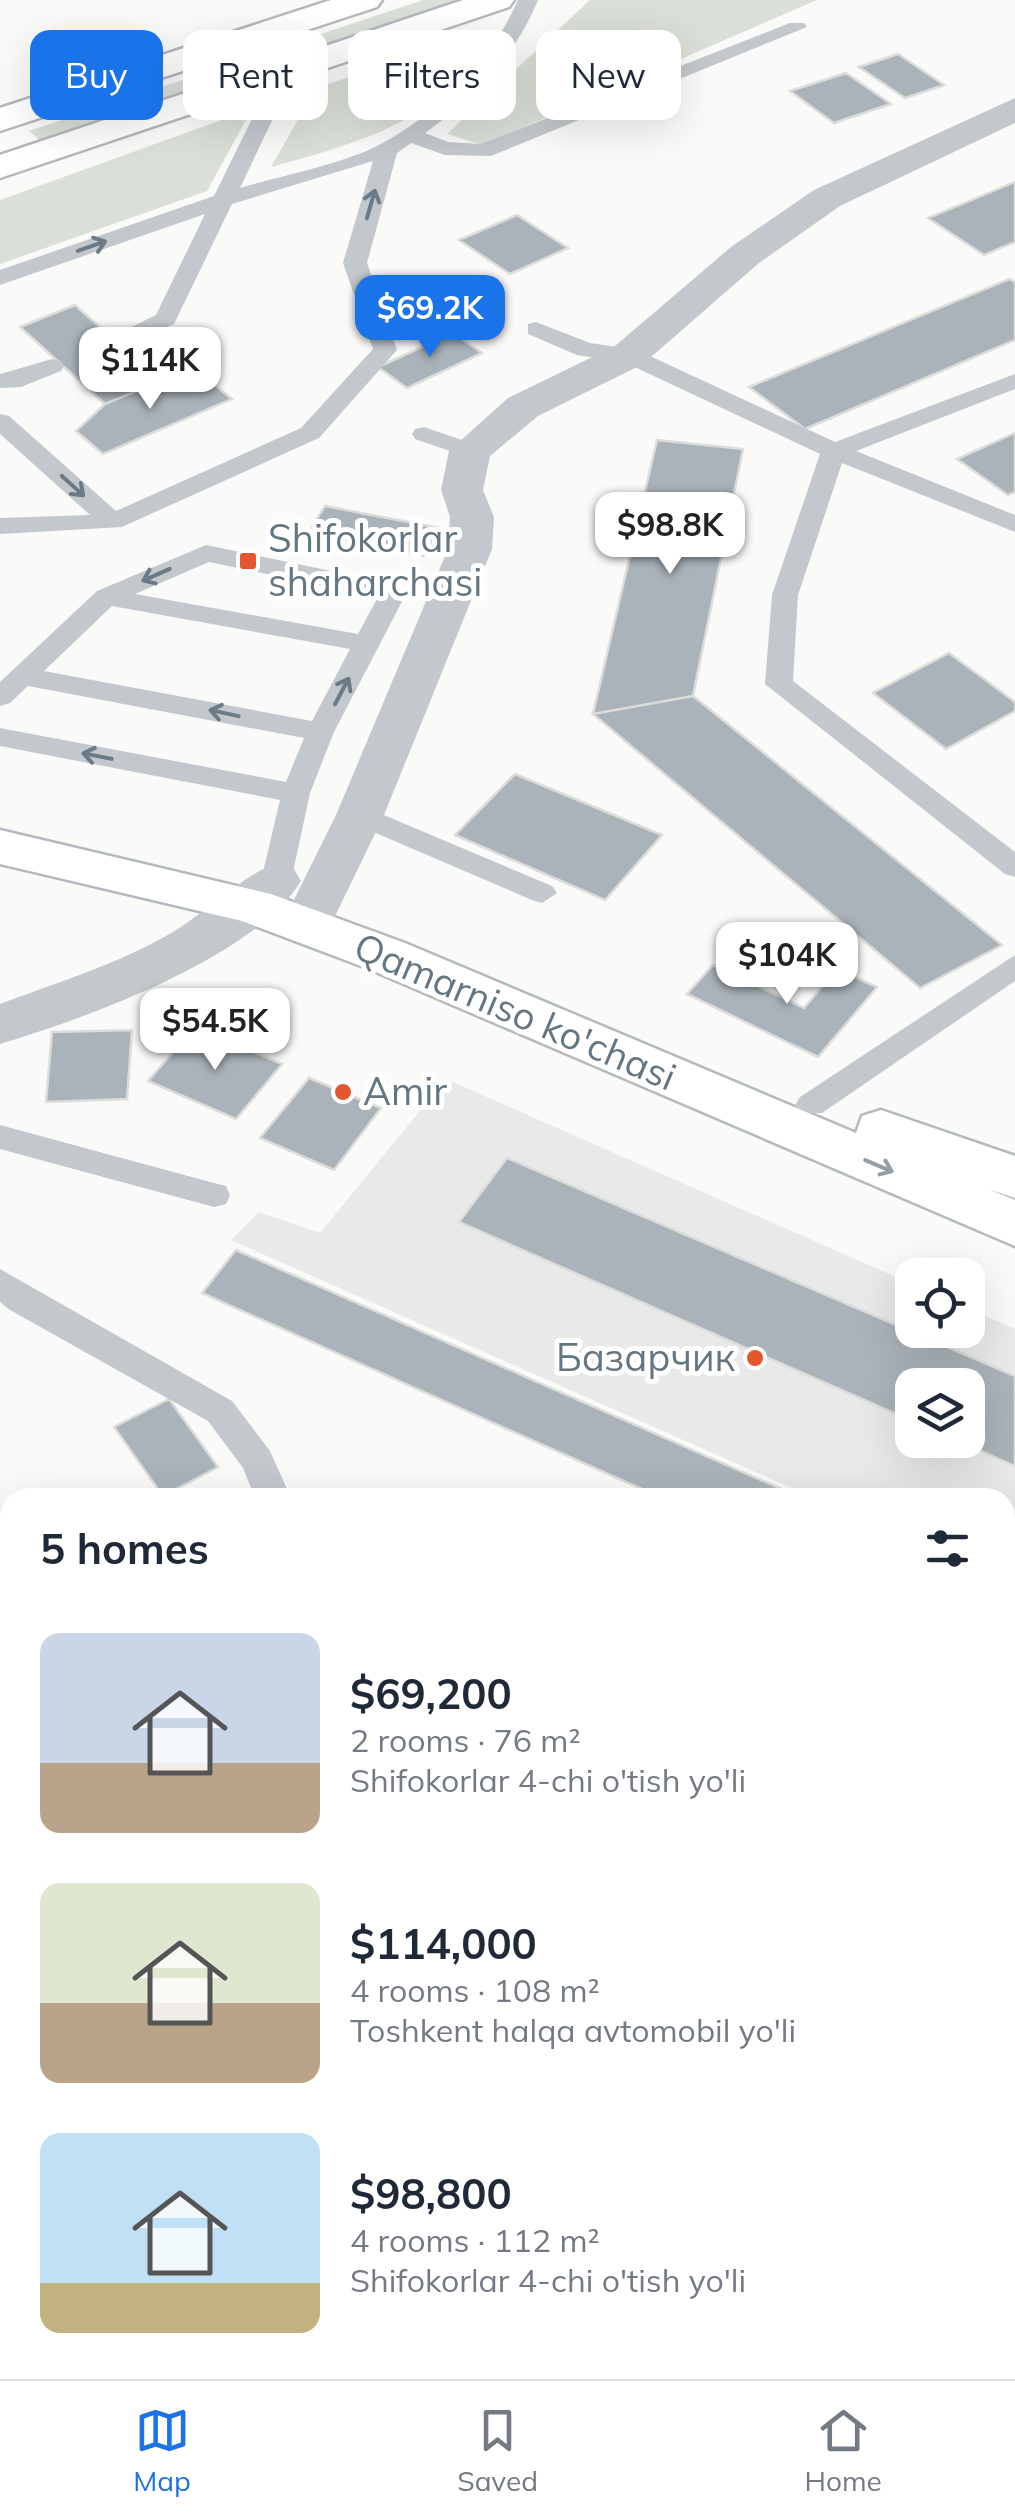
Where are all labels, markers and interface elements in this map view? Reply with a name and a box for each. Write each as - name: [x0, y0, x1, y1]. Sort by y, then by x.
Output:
- chip: Buy: [30, 30, 163, 120]
- chip: Rent: [183, 30, 328, 120]
- chip: Filters: [348, 30, 516, 120]
- chip: New: [536, 30, 681, 120]
- one-way arrow: [363, 189, 382, 220]
- one-way arrow: [76, 236, 107, 254]
- pin: $69.2K: [349, 275, 511, 360]
- text: $69.2K: [377, 287, 483, 327]
- pin: $114K: [80, 327, 220, 412]
- text: $114K: [101, 339, 199, 379]
- one-way arrow: [60, 474, 85, 497]
- pin: $98.8K: [589, 492, 751, 577]
- text: $98.8K: [617, 504, 723, 544]
- place label: Shifokorlar shaharchasi: [268, 514, 482, 606]
- marker: Shifokorlar shaharchasi: [237, 550, 259, 572]
- one-way arrow: [142, 566, 172, 585]
- one-way arrow: [333, 676, 352, 706]
- one-way arrow: [209, 702, 241, 721]
- one-way arrow: [82, 745, 114, 764]
- street label: Qamarniso ko'chasi: [347, 922, 683, 1101]
- pin: $104K: [717, 922, 857, 1007]
- text: $104K: [738, 934, 836, 974]
- pin: $54.5K: [134, 988, 296, 1073]
- text: $54.5K: [162, 1000, 268, 1040]
- place label: Amir: [363, 1067, 447, 1115]
- marker: Amir: [332, 1081, 354, 1103]
- one-way arrow: [863, 1158, 894, 1176]
- map controls: [895, 1258, 985, 1458]
- button: locate: [895, 1258, 985, 1348]
- place label: Базарчик: [556, 1333, 736, 1381]
- marker: Базарчик: [744, 1347, 766, 1369]
- button: layers: [895, 1368, 985, 1458]
- icon: filters: [920, 1521, 975, 1576]
- text: 5 homes: [40, 1522, 209, 1575]
- text: $69,200: [350, 1667, 512, 1720]
- icon: home: [120, 1673, 240, 1793]
- text: 2 rooms · 76 m²: [350, 1720, 581, 1760]
- text: Shifokorlar 4-chi o'tish yo'li: [350, 1760, 746, 1800]
- text: $114,000: [350, 1917, 537, 1970]
- icon: home: [120, 1923, 240, 2043]
- text: 4 rooms · 108 m²: [350, 1970, 600, 2010]
- text: Toshkent halqa avtomobil yo'li: [350, 2010, 796, 2050]
- text: $98,800: [350, 2167, 512, 2220]
- icon: home: [120, 2173, 240, 2293]
- text: 4 rooms · 112 m²: [350, 2220, 600, 2260]
- text: Shifokorlar 4-chi o'tish yo'li: [350, 2260, 746, 2300]
- tab: Map: [133, 2403, 191, 2498]
- tab: Saved: [457, 2403, 538, 2498]
- tab: Home: [804, 2403, 882, 2498]

